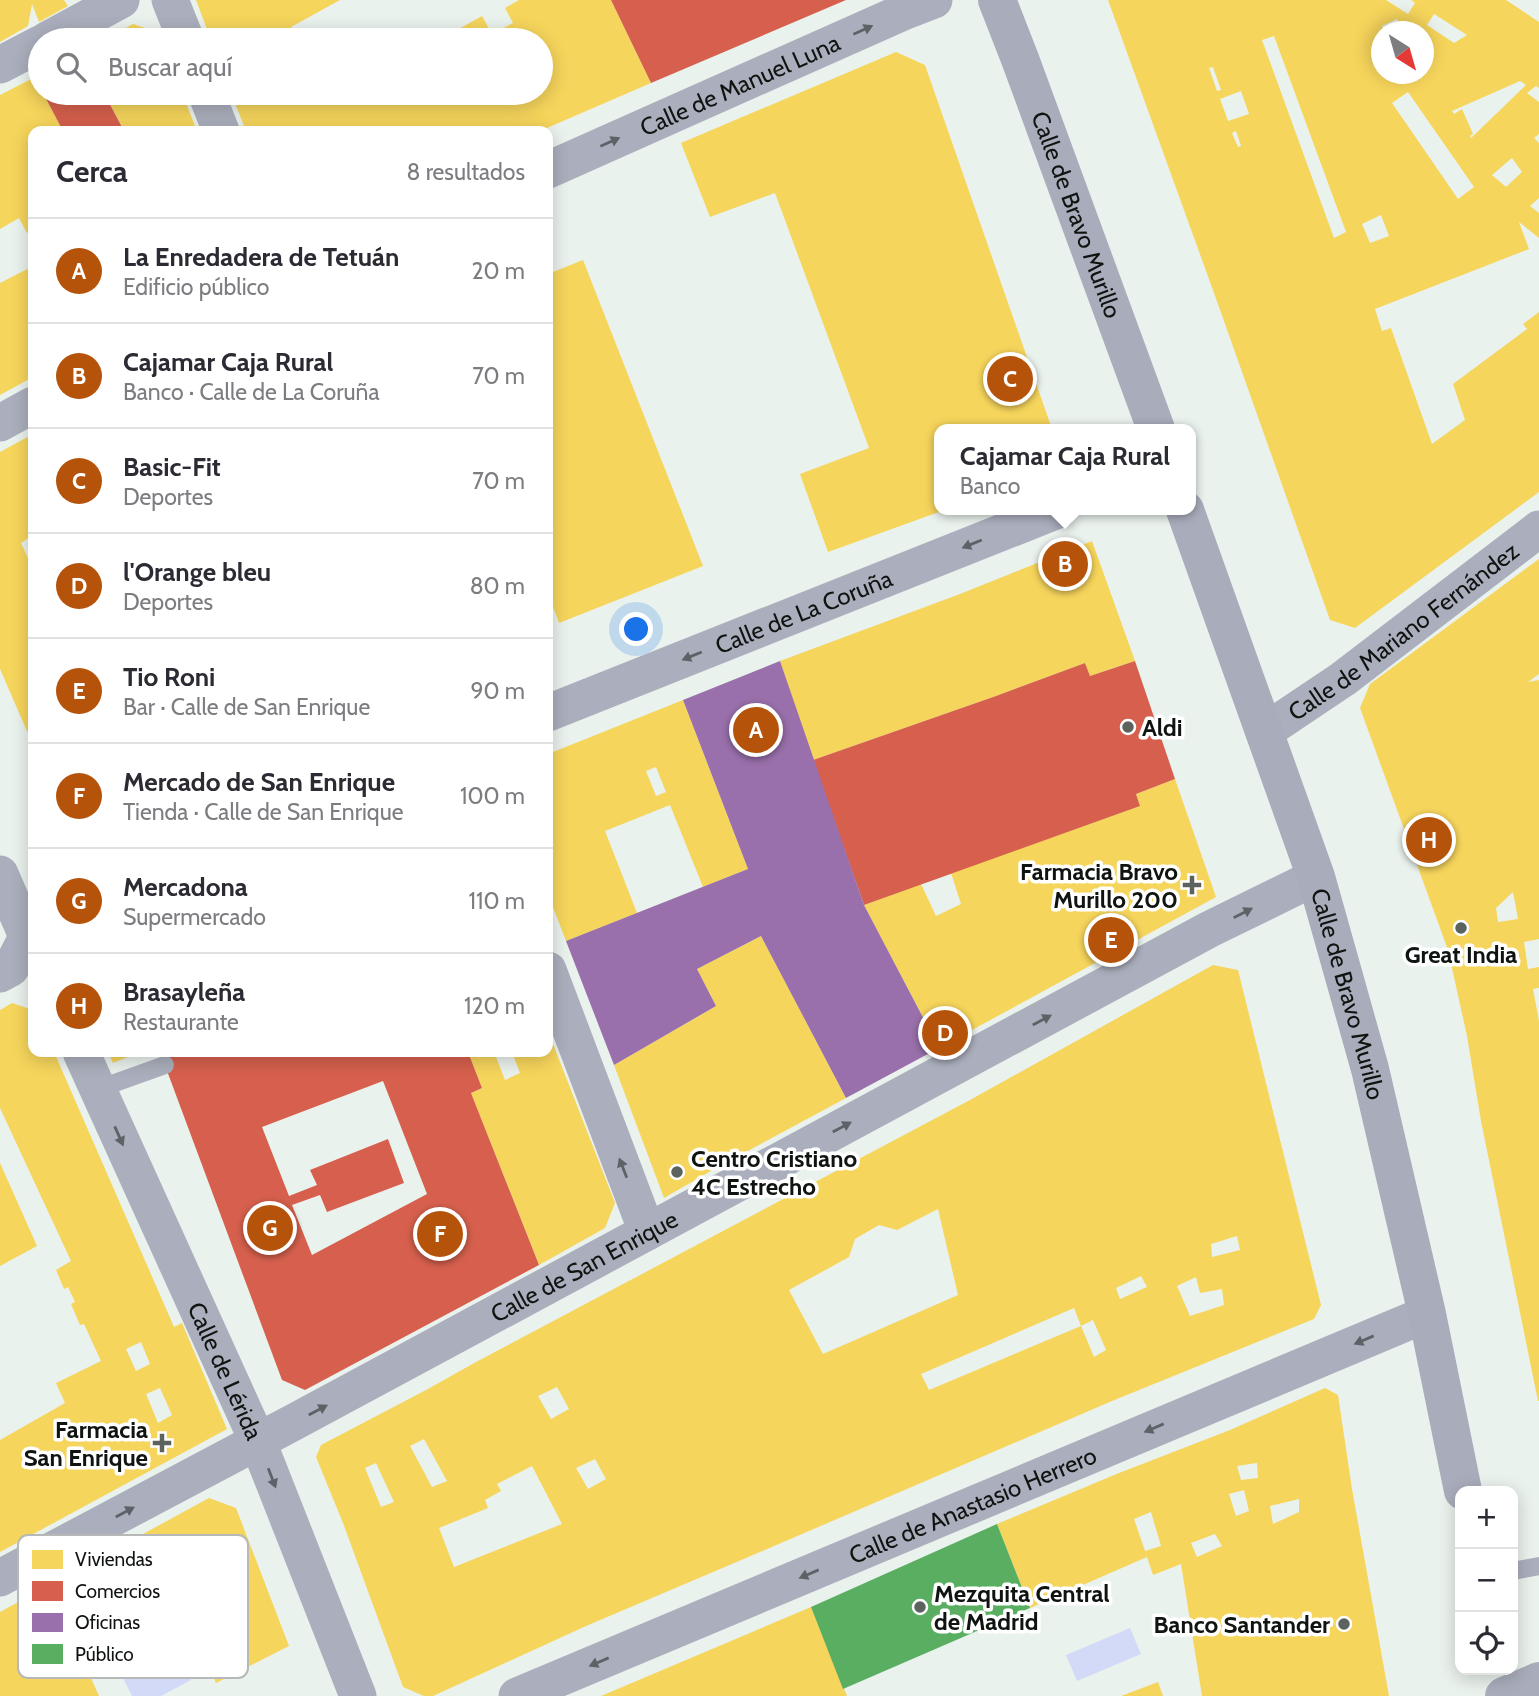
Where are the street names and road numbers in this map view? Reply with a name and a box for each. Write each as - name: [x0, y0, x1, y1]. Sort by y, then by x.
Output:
- street label: Calle de Manuel Luna: [635, 27, 845, 142]
- street label: Calle de Bravo Murillo: [1026, 107, 1128, 322]
- street label: Calle de Mariano Fernández: [1282, 536, 1524, 726]
- street label: Calle de La Coruña: [711, 563, 897, 660]
- street label: Calle de Bravo Murillo: [1305, 885, 1391, 1102]
- street label: Calle de San Enrique: [485, 1204, 682, 1328]
- street label: Calle de Lérida: [182, 1297, 270, 1444]
- street label: Calle de Anastasio Herrero: [844, 1440, 1101, 1570]

